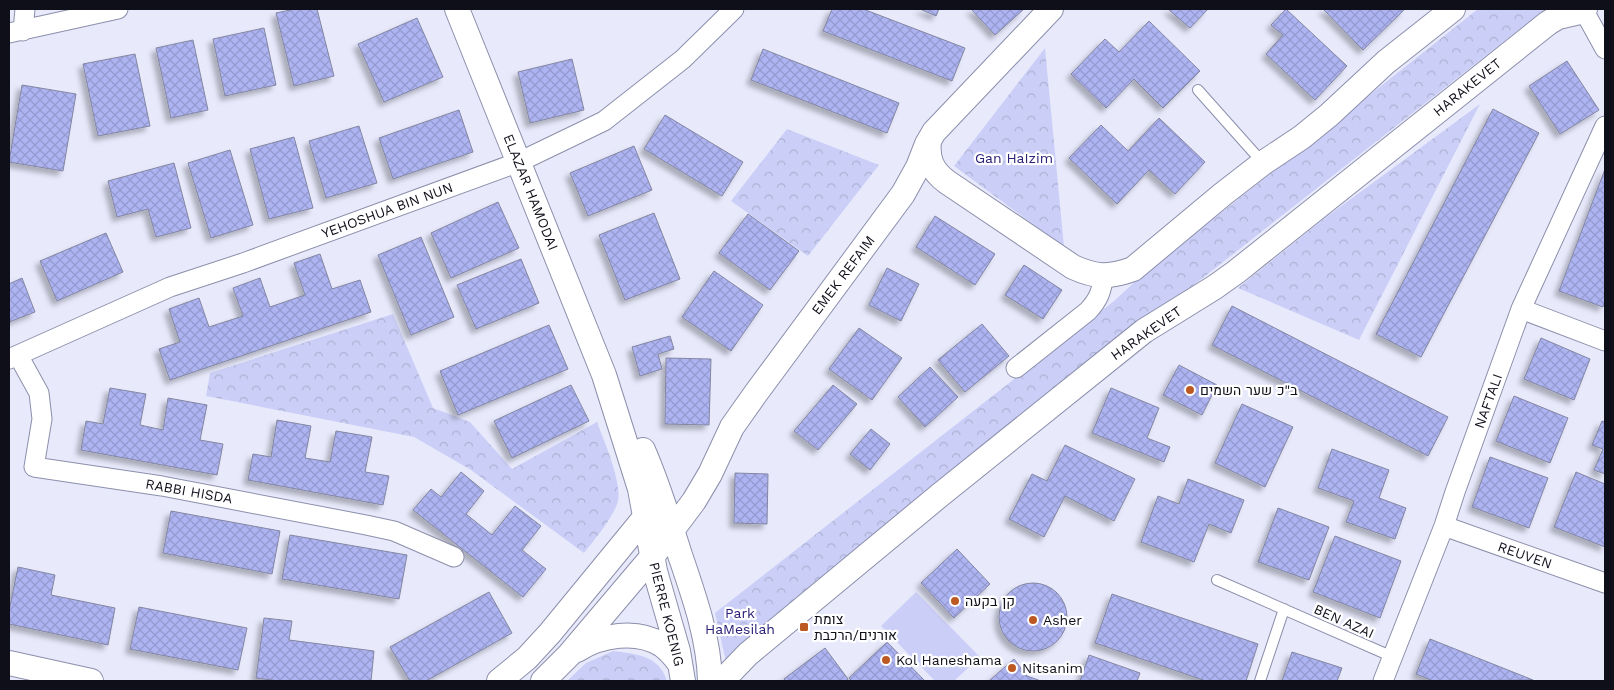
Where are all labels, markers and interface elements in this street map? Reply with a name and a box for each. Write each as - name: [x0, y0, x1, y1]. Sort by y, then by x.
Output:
- street label: HARAKEVET: [1430, 54, 1505, 119]
- street label: ELAZAR HAMODAI: [500, 132, 562, 252]
- park label: Gan HaIzim: [975, 150, 1053, 166]
- street label: YEHOSHUA BIN NUN: [319, 179, 455, 241]
- street label: EMEK REFAIM: [808, 232, 878, 318]
- street label: HARAKEVET: [1108, 302, 1185, 363]
- street label: NAFTALI: [1471, 371, 1505, 431]
- place label: ב"כ שער השמים: [1200, 382, 1298, 398]
- marker: ב"כ שער השמים: [1184, 384, 1196, 396]
- street label: RABBI HISDA: [144, 475, 234, 507]
- street label: REUVEN: [1496, 538, 1554, 572]
- street label: PIERRE KOENIG: [646, 560, 688, 668]
- place label: קן בקעה: [965, 593, 1015, 609]
- marker: קן בקעה: [949, 595, 961, 607]
- street label: BEN AZAI: [1312, 601, 1376, 641]
- park label: Park HaMesilah: [705, 605, 775, 637]
- place label: צומת אורנים/הרכבת: [814, 611, 897, 643]
- place label: Asher: [1043, 612, 1082, 628]
- marker: Asher: [1027, 614, 1039, 626]
- marker: צומת אורנים/הרכבת: [798, 621, 810, 633]
- place label: Kol Haneshama: [896, 652, 1002, 668]
- marker: Kol Haneshama: [880, 654, 892, 666]
- place label: Nitsanim: [1022, 660, 1083, 676]
- marker: Nitsanim: [1006, 662, 1018, 674]

